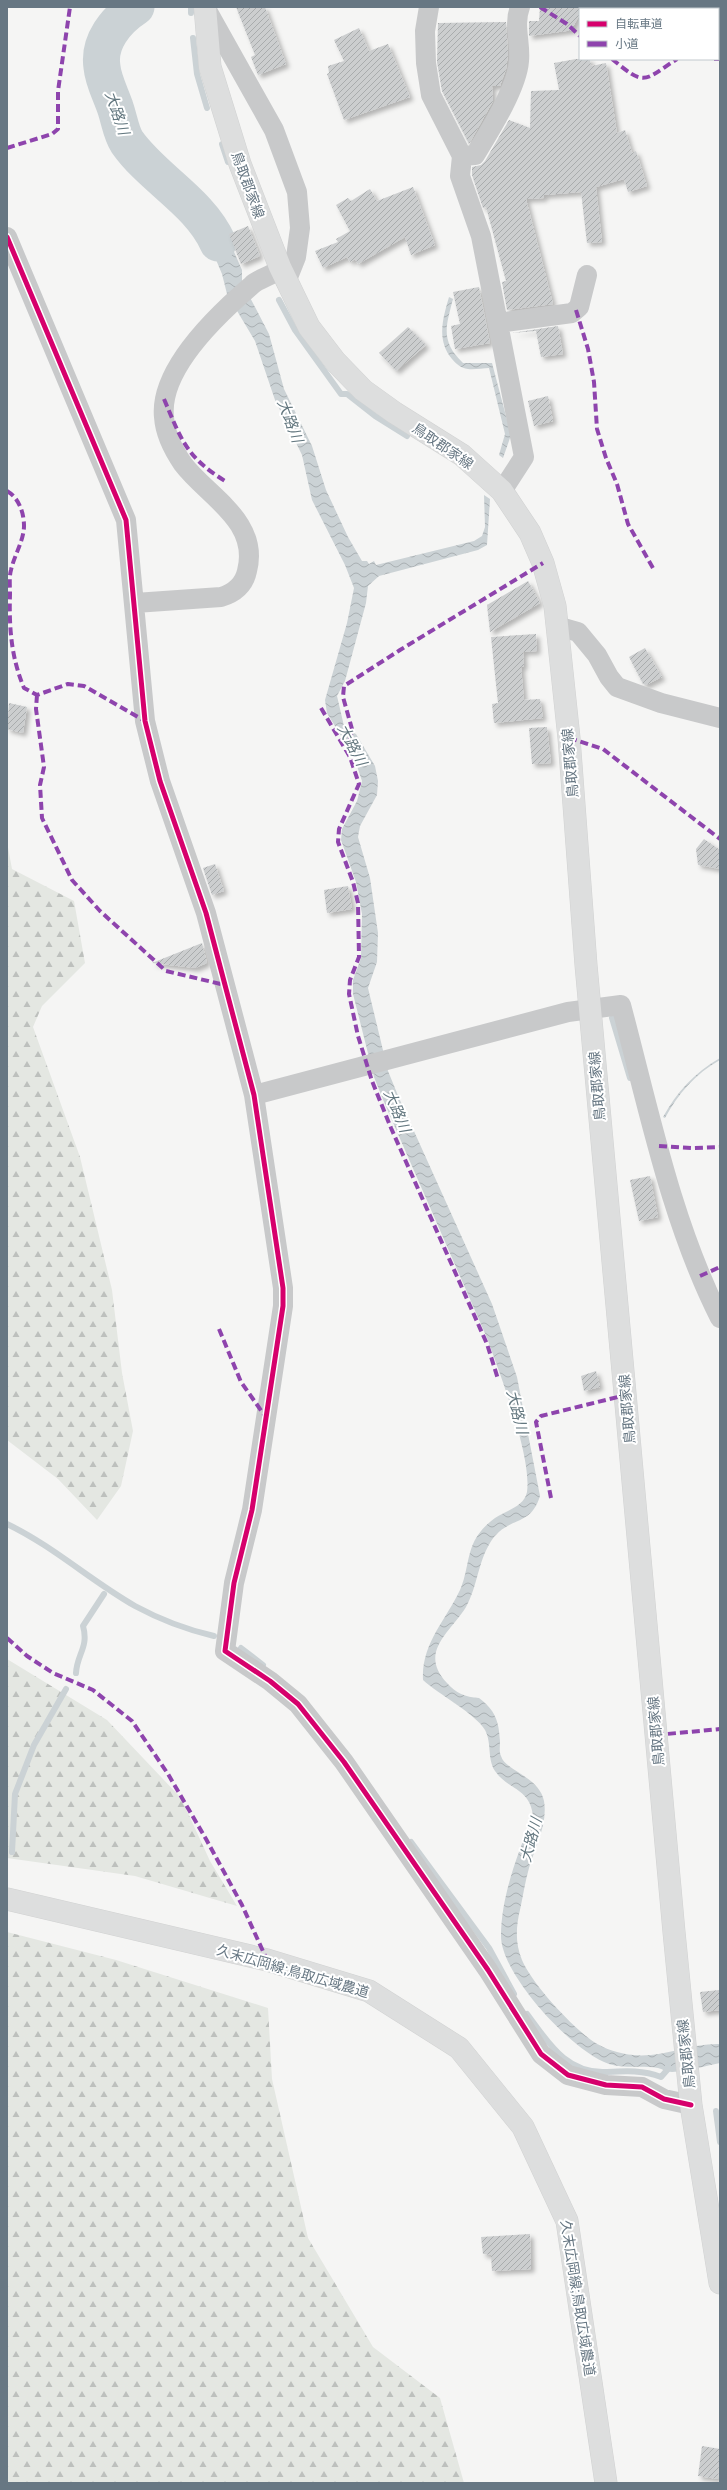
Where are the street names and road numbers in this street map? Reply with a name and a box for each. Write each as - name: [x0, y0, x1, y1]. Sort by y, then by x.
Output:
- street label: 鳥取郡家線: [229, 149, 267, 221]
- street label: 鳥取郡家線: [410, 420, 476, 472]
- street label: 鳥取郡家線: [559, 727, 581, 799]
- street label: 鳥取郡家線: [586, 1050, 608, 1122]
- street label: 鳥取郡家線: [616, 1373, 638, 1445]
- street label: 鳥取郡家線: [645, 1695, 667, 1767]
- street label: 久末広岡線;鳥取広域農道: [215, 1942, 371, 2000]
- street label: 鳥取郡家線: [674, 2018, 698, 2090]
- street label: 久末広岡線;鳥取広域農道: [558, 2219, 598, 2377]

